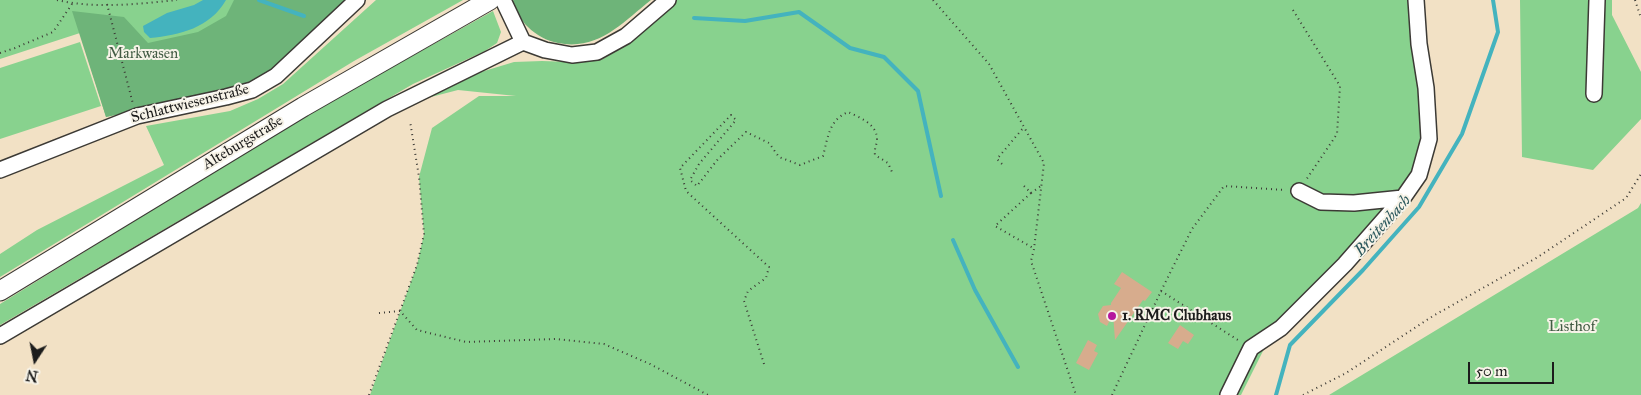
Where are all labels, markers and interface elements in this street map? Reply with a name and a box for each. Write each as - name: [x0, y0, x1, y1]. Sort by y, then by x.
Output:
- park label: Markwasen: [108, 45, 178, 63]
- street label: Schlattwiesenstraße: [129, 81, 251, 127]
- street label: Alteburgstraße: [200, 112, 286, 174]
- water label: Breitenbach: [1351, 192, 1415, 260]
- place label: 1. RMC Clubhaus: [1122, 307, 1231, 325]
- marker: 1. RMC Clubhaus: [1106, 310, 1118, 322]
- park label: Listhof: [1549, 318, 1595, 336]
- north arrow: [10, 335, 60, 385]
- scale bar: [1471, 352, 1557, 384]
- text: 50 m: [1476, 362, 1508, 380]
- text: N: [25, 366, 39, 385]

